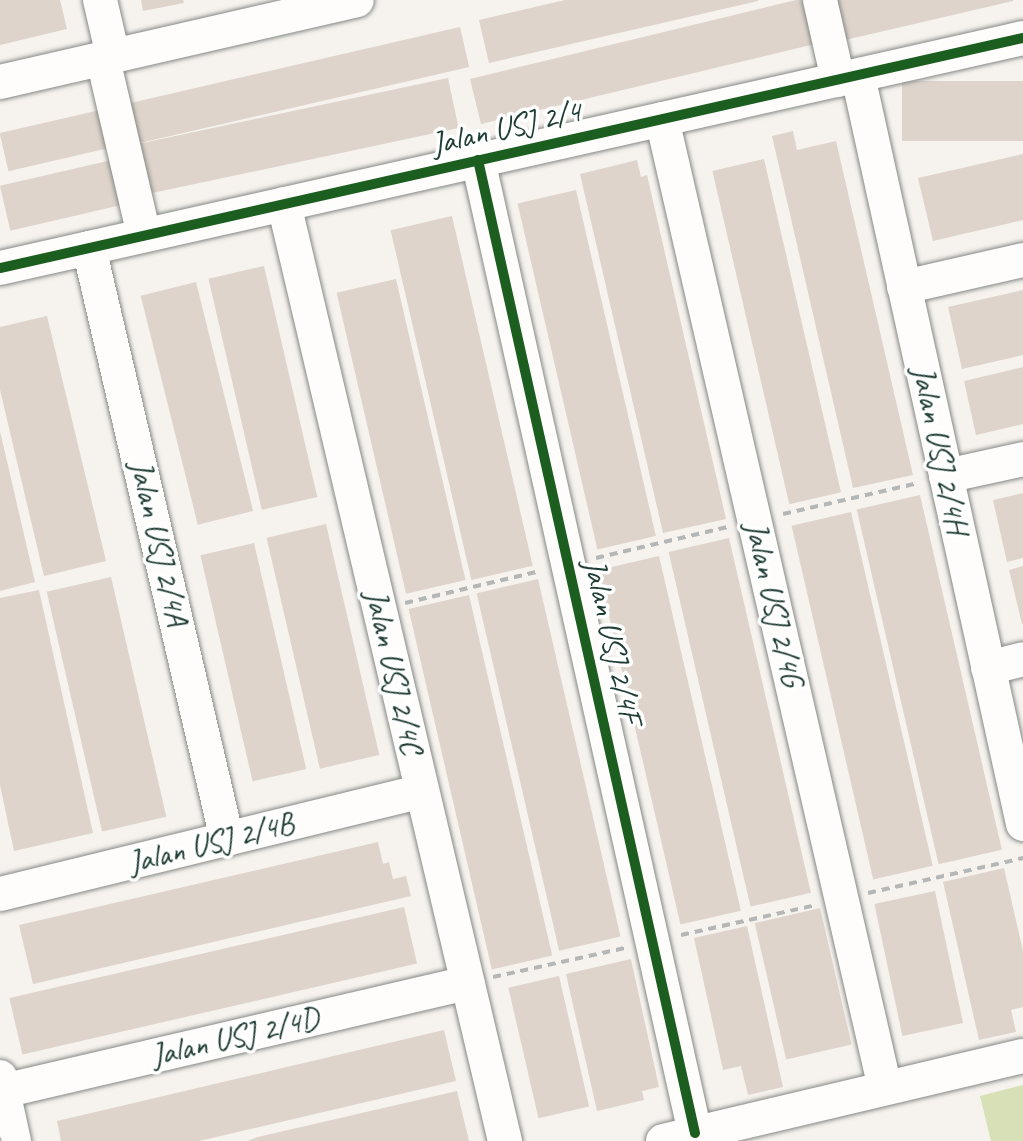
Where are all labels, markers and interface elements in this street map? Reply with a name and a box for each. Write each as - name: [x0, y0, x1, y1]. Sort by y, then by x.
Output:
- street label: Jalan USJ 2/4: [427, 92, 585, 164]
- street label: Jalan USJ 2/4H: [904, 363, 976, 537]
- street label: Jalan USJ 2/4A: [121, 457, 197, 629]
- street label: Jalan USJ 2/4G: [736, 518, 812, 690]
- street label: Jalan USJ 2/4F: [575, 555, 649, 727]
- street label: Jalan USJ 2/4C: [356, 586, 432, 758]
- street label: Jalan USJ 2/4B: [124, 804, 298, 882]
- street label: Jalan USJ 2/4D: [147, 999, 323, 1075]

